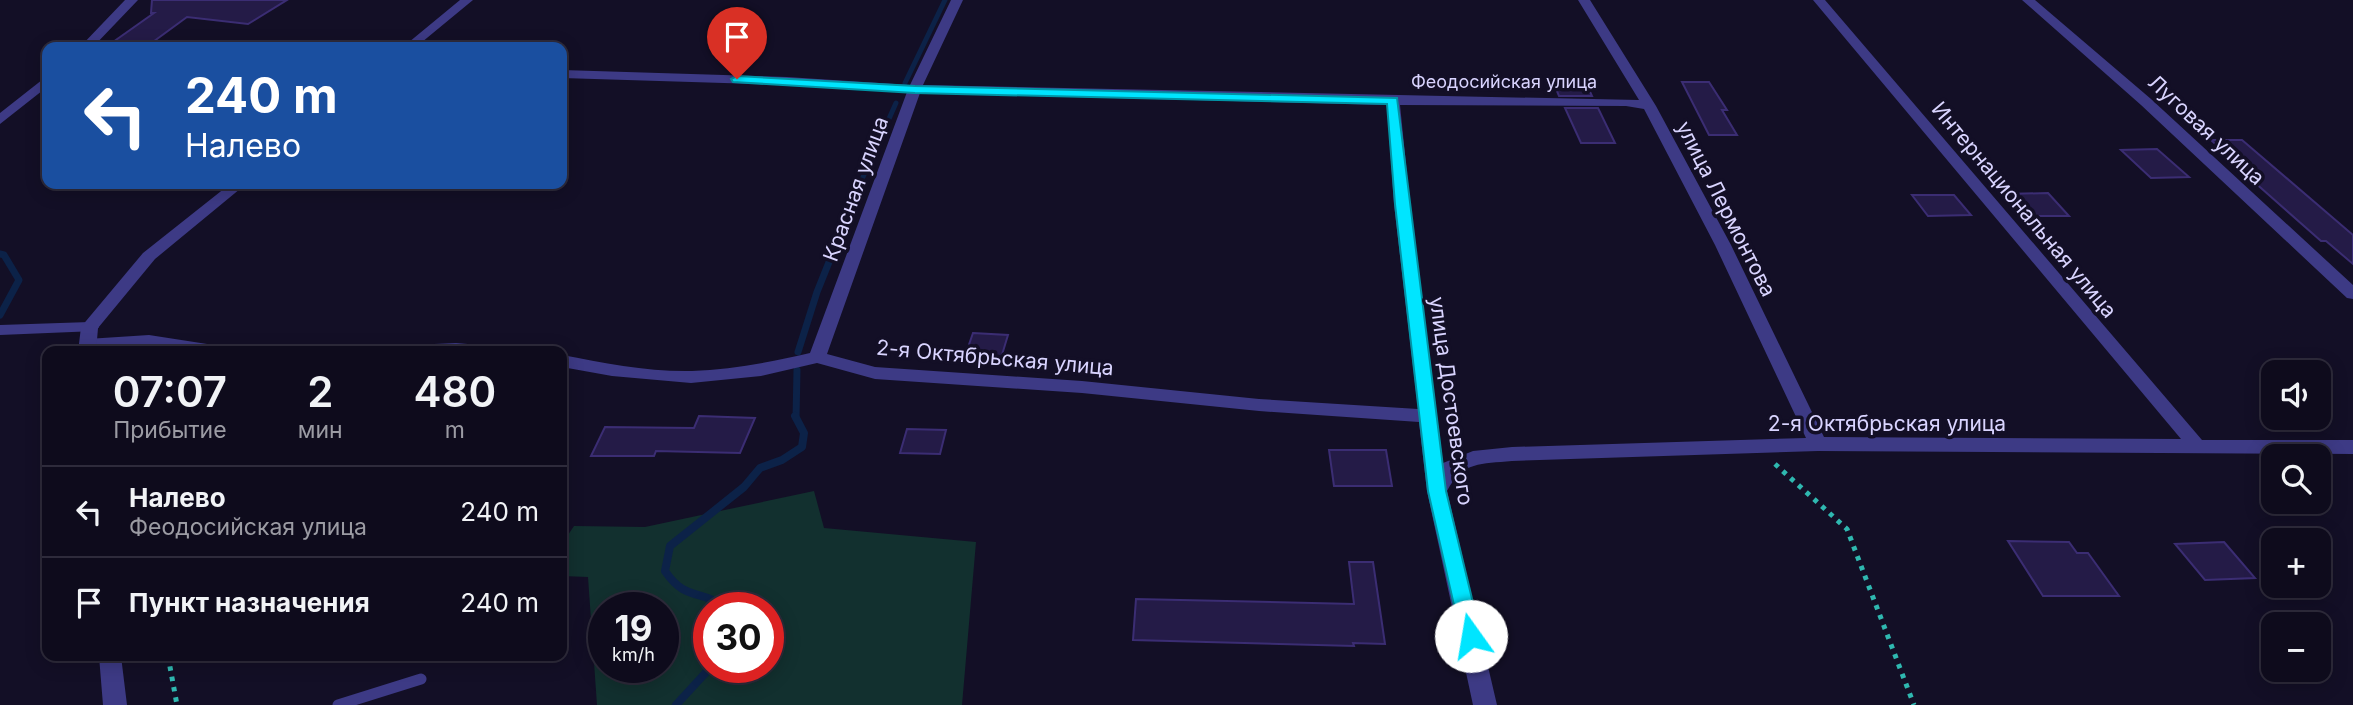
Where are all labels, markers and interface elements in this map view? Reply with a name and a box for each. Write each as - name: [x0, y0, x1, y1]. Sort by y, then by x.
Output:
- pin: [707, 7, 767, 79]
- icon: arrive: [718, 18, 756, 56]
- text: 240 m: [185, 66, 338, 125]
- street label: Луговая улица: [2143, 69, 2270, 190]
- icon: left: [70, 70, 161, 161]
- street label: Феодосийская улица: [1411, 71, 1597, 92]
- street label: Интернациональная улица: [1927, 97, 2122, 323]
- street label: Красная улица: [818, 113, 893, 265]
- street label: улица Лермонтова: [1671, 117, 1781, 301]
- text: Налево: [185, 126, 301, 165]
- street label: улица Достоевского: [1424, 295, 1479, 507]
- street label: 2-я Октябрьская улица: [875, 335, 1115, 380]
- map controls: [2261, 360, 2331, 682]
- button: sound: [2261, 360, 2331, 430]
- text: 07:07: [113, 366, 227, 417]
- text: 2: [307, 366, 333, 417]
- text: 480: [414, 366, 496, 417]
- street label: 2-я Октябрьская улица: [1768, 411, 2006, 436]
- text: Прибытие: [113, 416, 227, 444]
- text: мин: [298, 416, 343, 444]
- text: m: [445, 416, 465, 444]
- button: search: [2261, 444, 2331, 514]
- text: Налево: [129, 482, 226, 513]
- icon: left: [70, 493, 108, 531]
- text: 240 m: [460, 496, 539, 527]
- text: Феодосийская улица: [129, 513, 367, 541]
- button: +: [2261, 528, 2331, 598]
- icon: arrive: [70, 584, 108, 622]
- text: Пункт назначения: [129, 587, 370, 618]
- text: 240 m: [460, 587, 539, 618]
- speed limit sign: 30: [693, 592, 784, 683]
- position arrow: [1434, 599, 1508, 673]
- text: 19: [615, 607, 652, 649]
- button: −: [2261, 612, 2331, 682]
- text: km/h: [612, 644, 655, 665]

